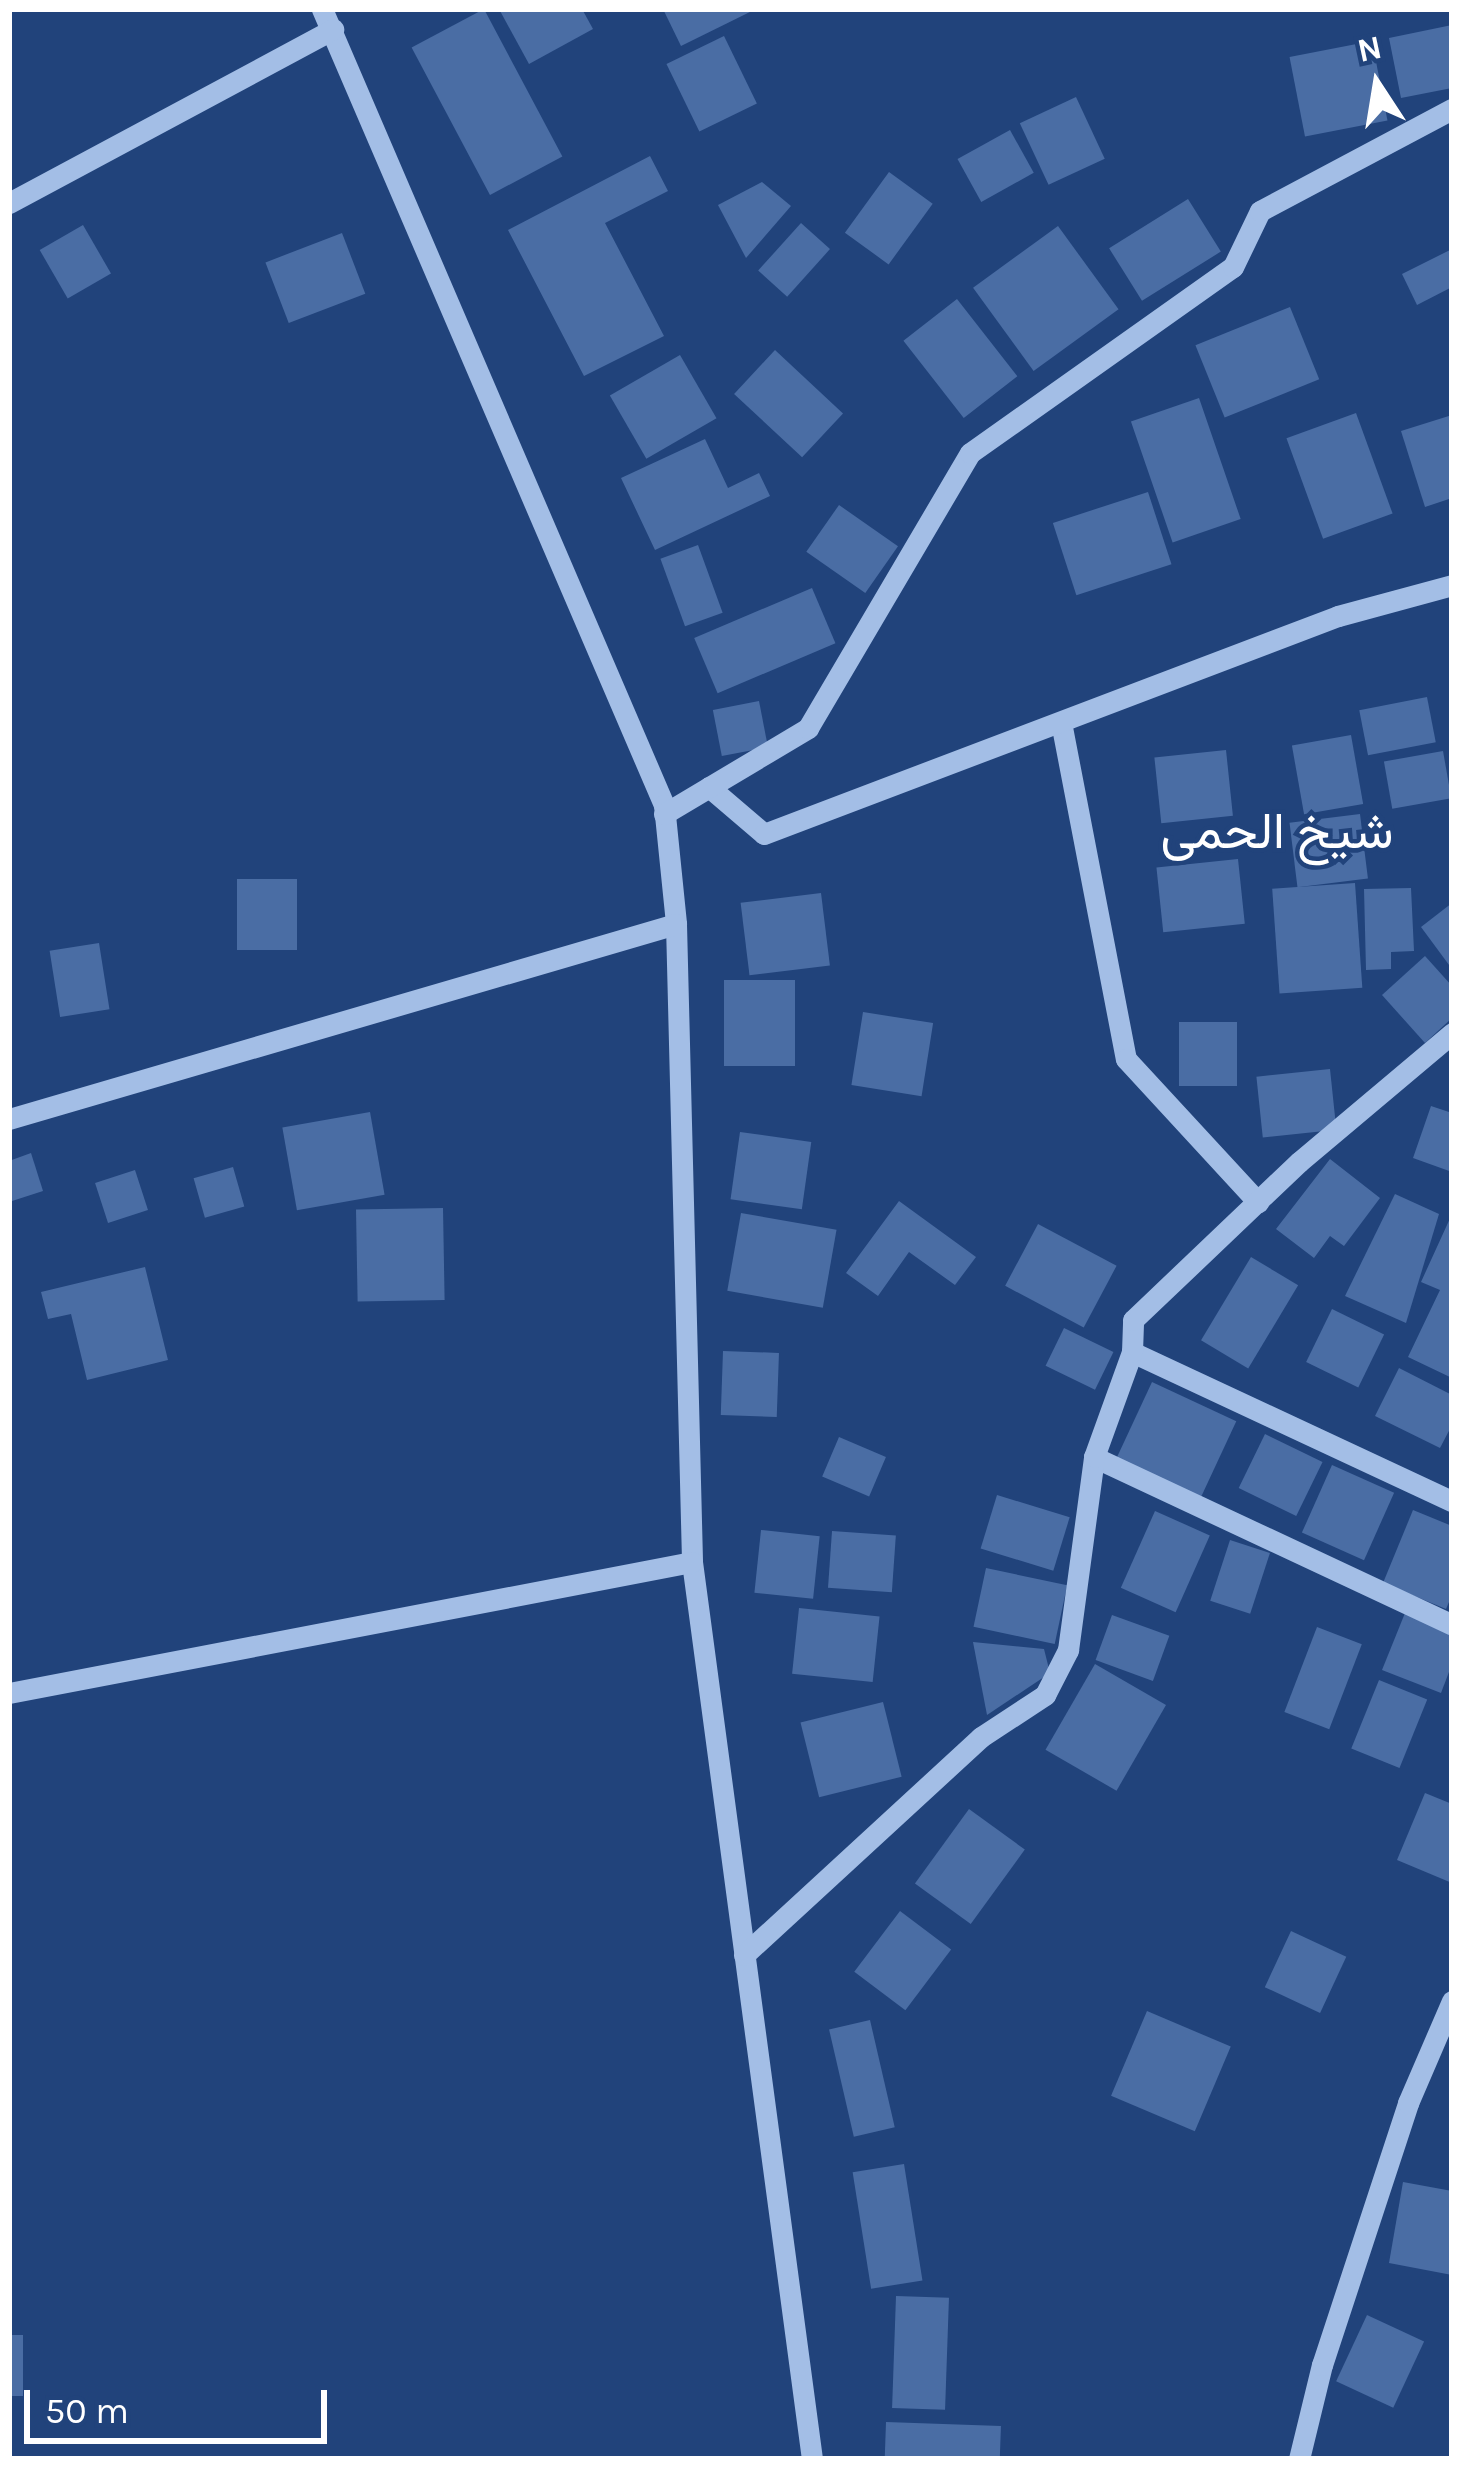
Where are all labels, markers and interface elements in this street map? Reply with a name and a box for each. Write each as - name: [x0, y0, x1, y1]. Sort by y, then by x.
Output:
- north arrow: [1317, 24, 1437, 144]
- text: N: [1354, 28, 1385, 70]
- district label: شيخ الحمى: [1160, 800, 1394, 862]
- scale bar: [30, 2366, 333, 2440]
- text: 50 m: [45, 2390, 129, 2432]

